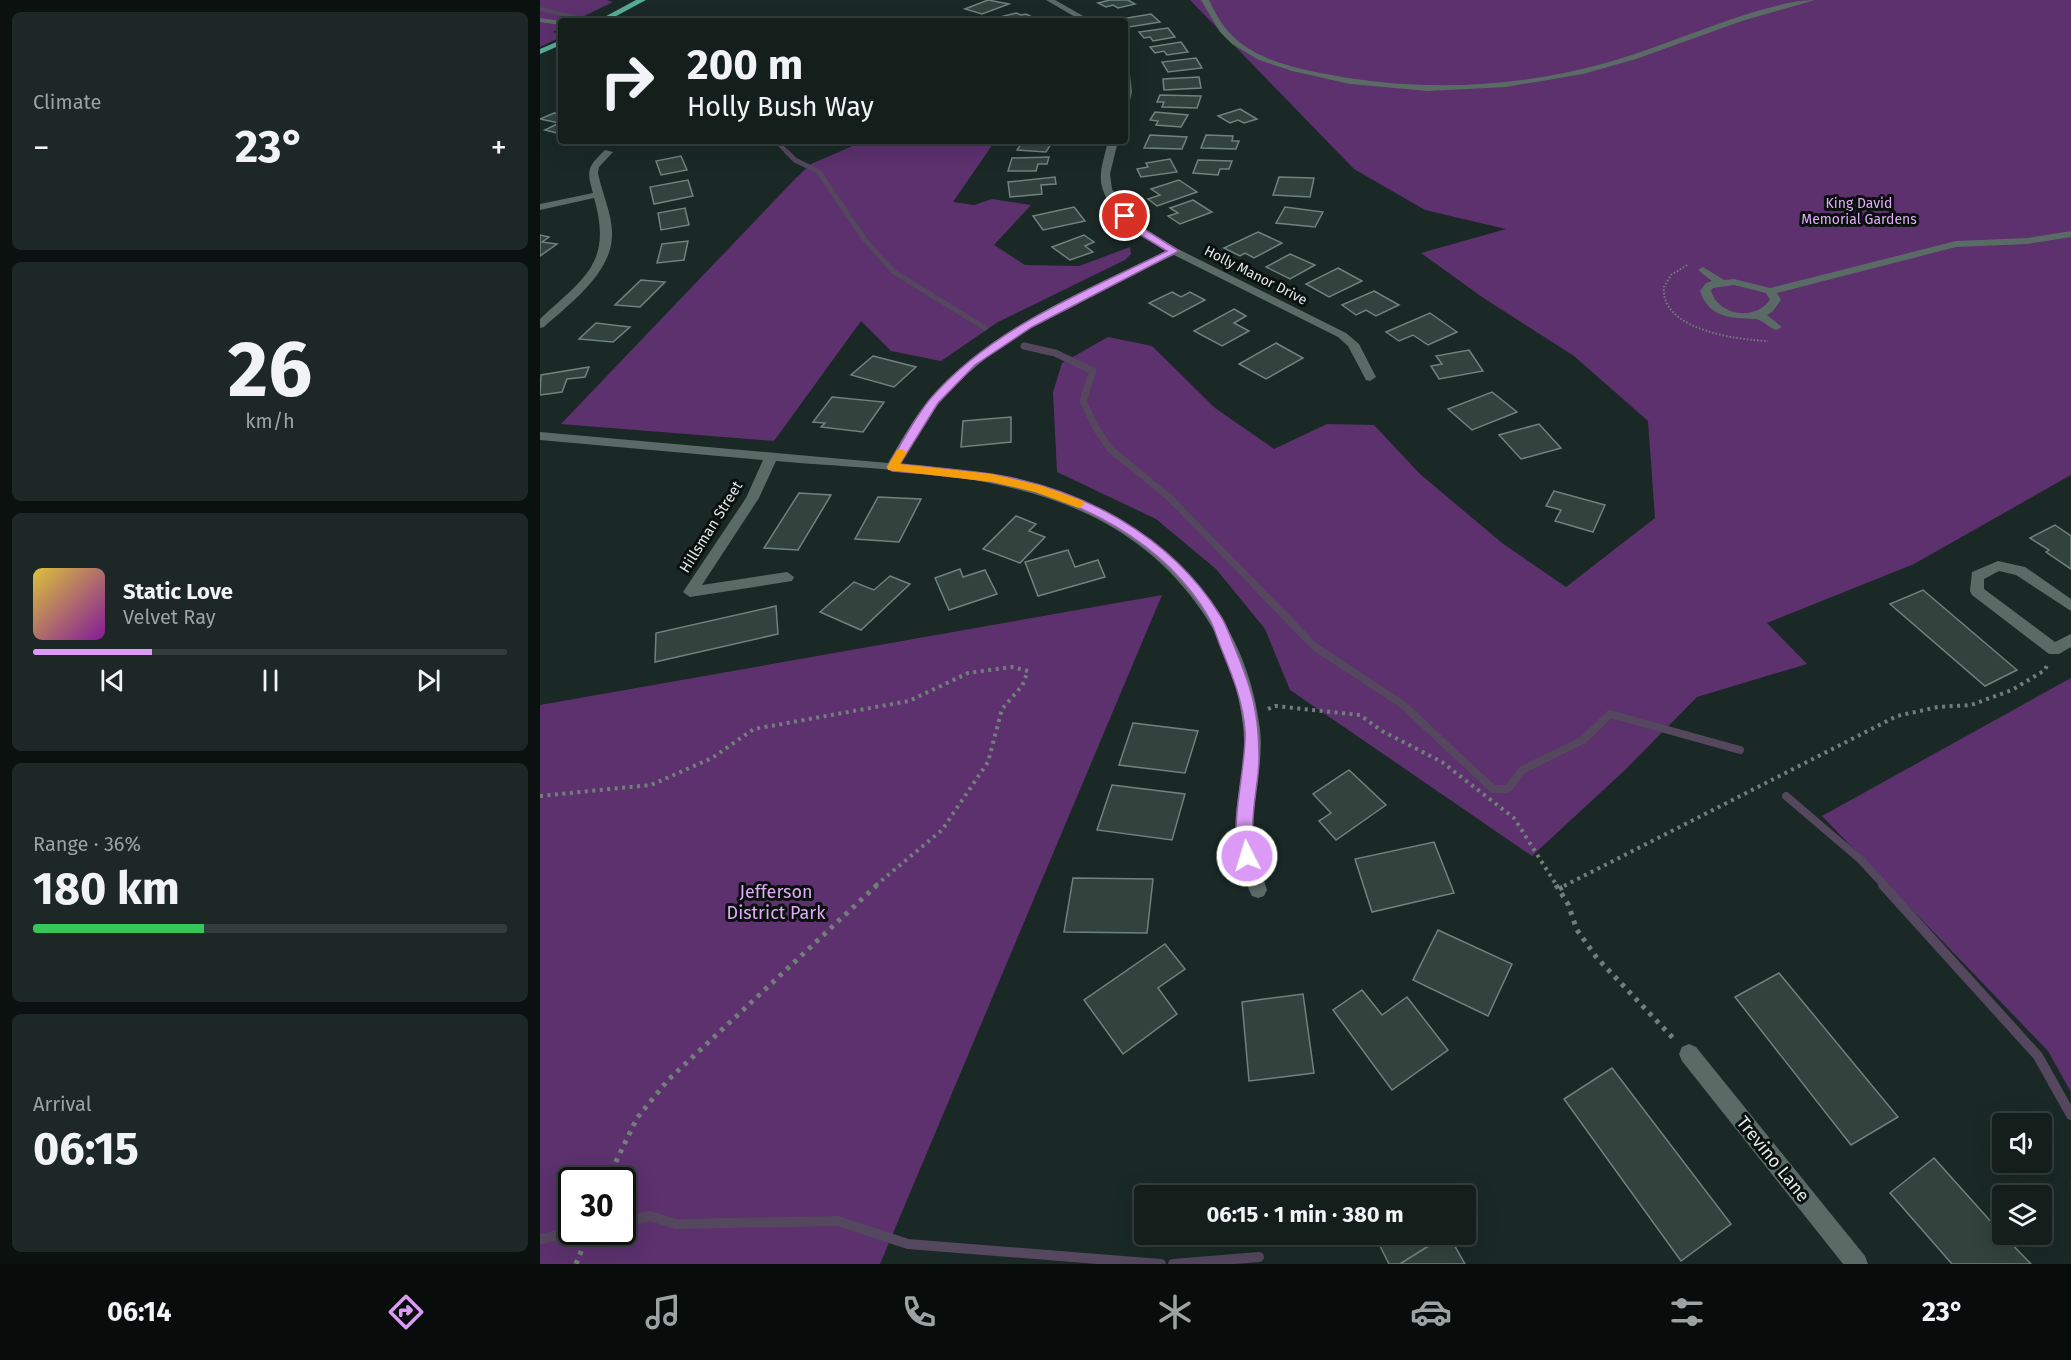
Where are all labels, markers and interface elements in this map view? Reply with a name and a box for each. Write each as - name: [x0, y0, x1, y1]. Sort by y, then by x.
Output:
- text: 200 m: [687, 40, 803, 90]
- icon: right: [588, 42, 666, 120]
- text: Climate: [33, 90, 101, 114]
- text: Holly Bush Way: [687, 91, 874, 123]
- text: 23°: [235, 120, 305, 174]
- text: −: [33, 128, 50, 168]
- text: +: [491, 128, 507, 168]
- pin: [1099, 190, 1150, 241]
- park label: King David Memorial Gardens: [1801, 195, 1917, 228]
- icon: arrive: [1108, 199, 1141, 232]
- street label: Holly Manor Drive: [1201, 242, 1310, 309]
- text: 26: [228, 323, 312, 417]
- text: km/h: [245, 409, 295, 433]
- street label: Hillsman Street: [676, 477, 747, 576]
- text: Static Love: [123, 578, 233, 605]
- text: Velvet Ray: [123, 605, 216, 629]
- icon: previous: [96, 664, 129, 697]
- icon: pause: [254, 664, 287, 697]
- icon: next: [412, 664, 445, 697]
- position arrow: [1215, 824, 1279, 888]
- text: Range · 36%: [33, 832, 141, 856]
- text: 180 km: [33, 862, 180, 916]
- park label: Jefferson District Park: [727, 881, 826, 924]
- text: Arrival: [33, 1092, 92, 1116]
- street label: Trevino Lane: [1732, 1112, 1814, 1206]
- map controls: [1992, 1113, 2052, 1245]
- button: sound: [1992, 1113, 2052, 1173]
- text: 06:15: [33, 1122, 139, 1176]
- speed limit sign: 30: [558, 1167, 636, 1245]
- button: layers: [1992, 1185, 2052, 1245]
- text: 06:15 · 1 min · 380 m: [1206, 1201, 1404, 1228]
- icon: directions: [385, 1291, 427, 1333]
- icon: music: [642, 1291, 684, 1333]
- icon: phone: [898, 1291, 940, 1333]
- icon: climate: [1154, 1291, 1196, 1333]
- icon: car: [1410, 1291, 1452, 1333]
- icon: filters: [1666, 1291, 1708, 1333]
- text: 06:14: [107, 1296, 171, 1328]
- text: 23°: [1922, 1296, 1964, 1328]

